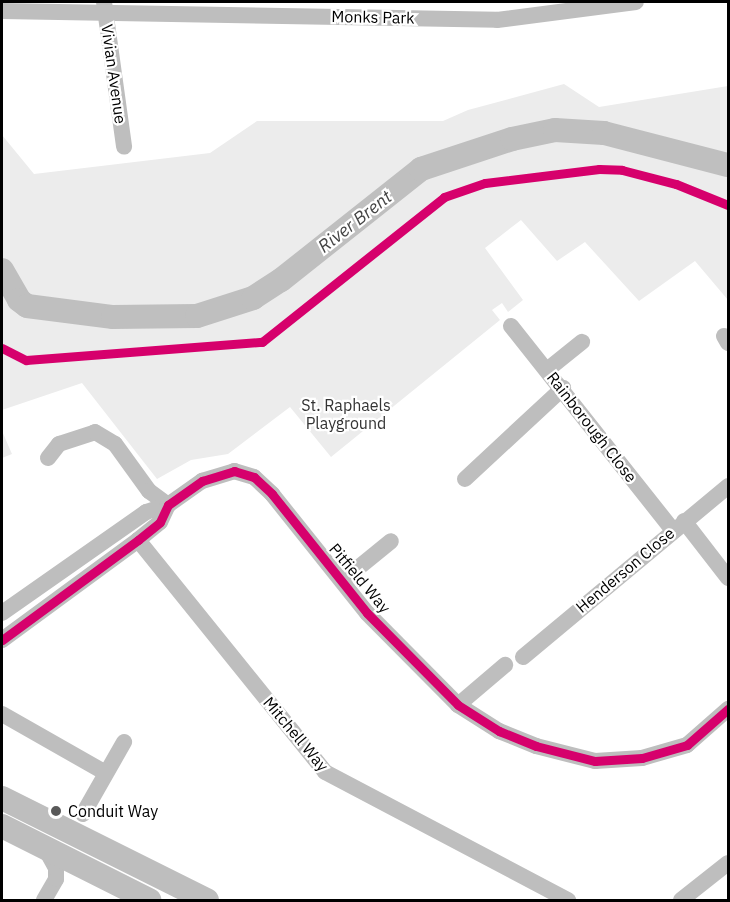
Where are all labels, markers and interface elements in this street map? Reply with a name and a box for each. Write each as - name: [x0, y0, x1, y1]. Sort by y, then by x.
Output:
- street label: Monks Park: [331, 7, 415, 27]
- street label: Vivian Avenue: [98, 23, 130, 125]
- water label: River Brent: [314, 187, 396, 257]
- street label: Rainborough Close: [543, 368, 641, 486]
- park label: St. Raphaels Playground: [301, 395, 391, 433]
- street label: Henderson Close: [572, 523, 678, 617]
- street label: Pitfield Way: [325, 539, 395, 617]
- street label: Mitchell Way: [259, 693, 333, 775]
- place label: Conduit Way: [68, 801, 158, 821]
- marker: Conduit Way: [49, 804, 63, 818]

